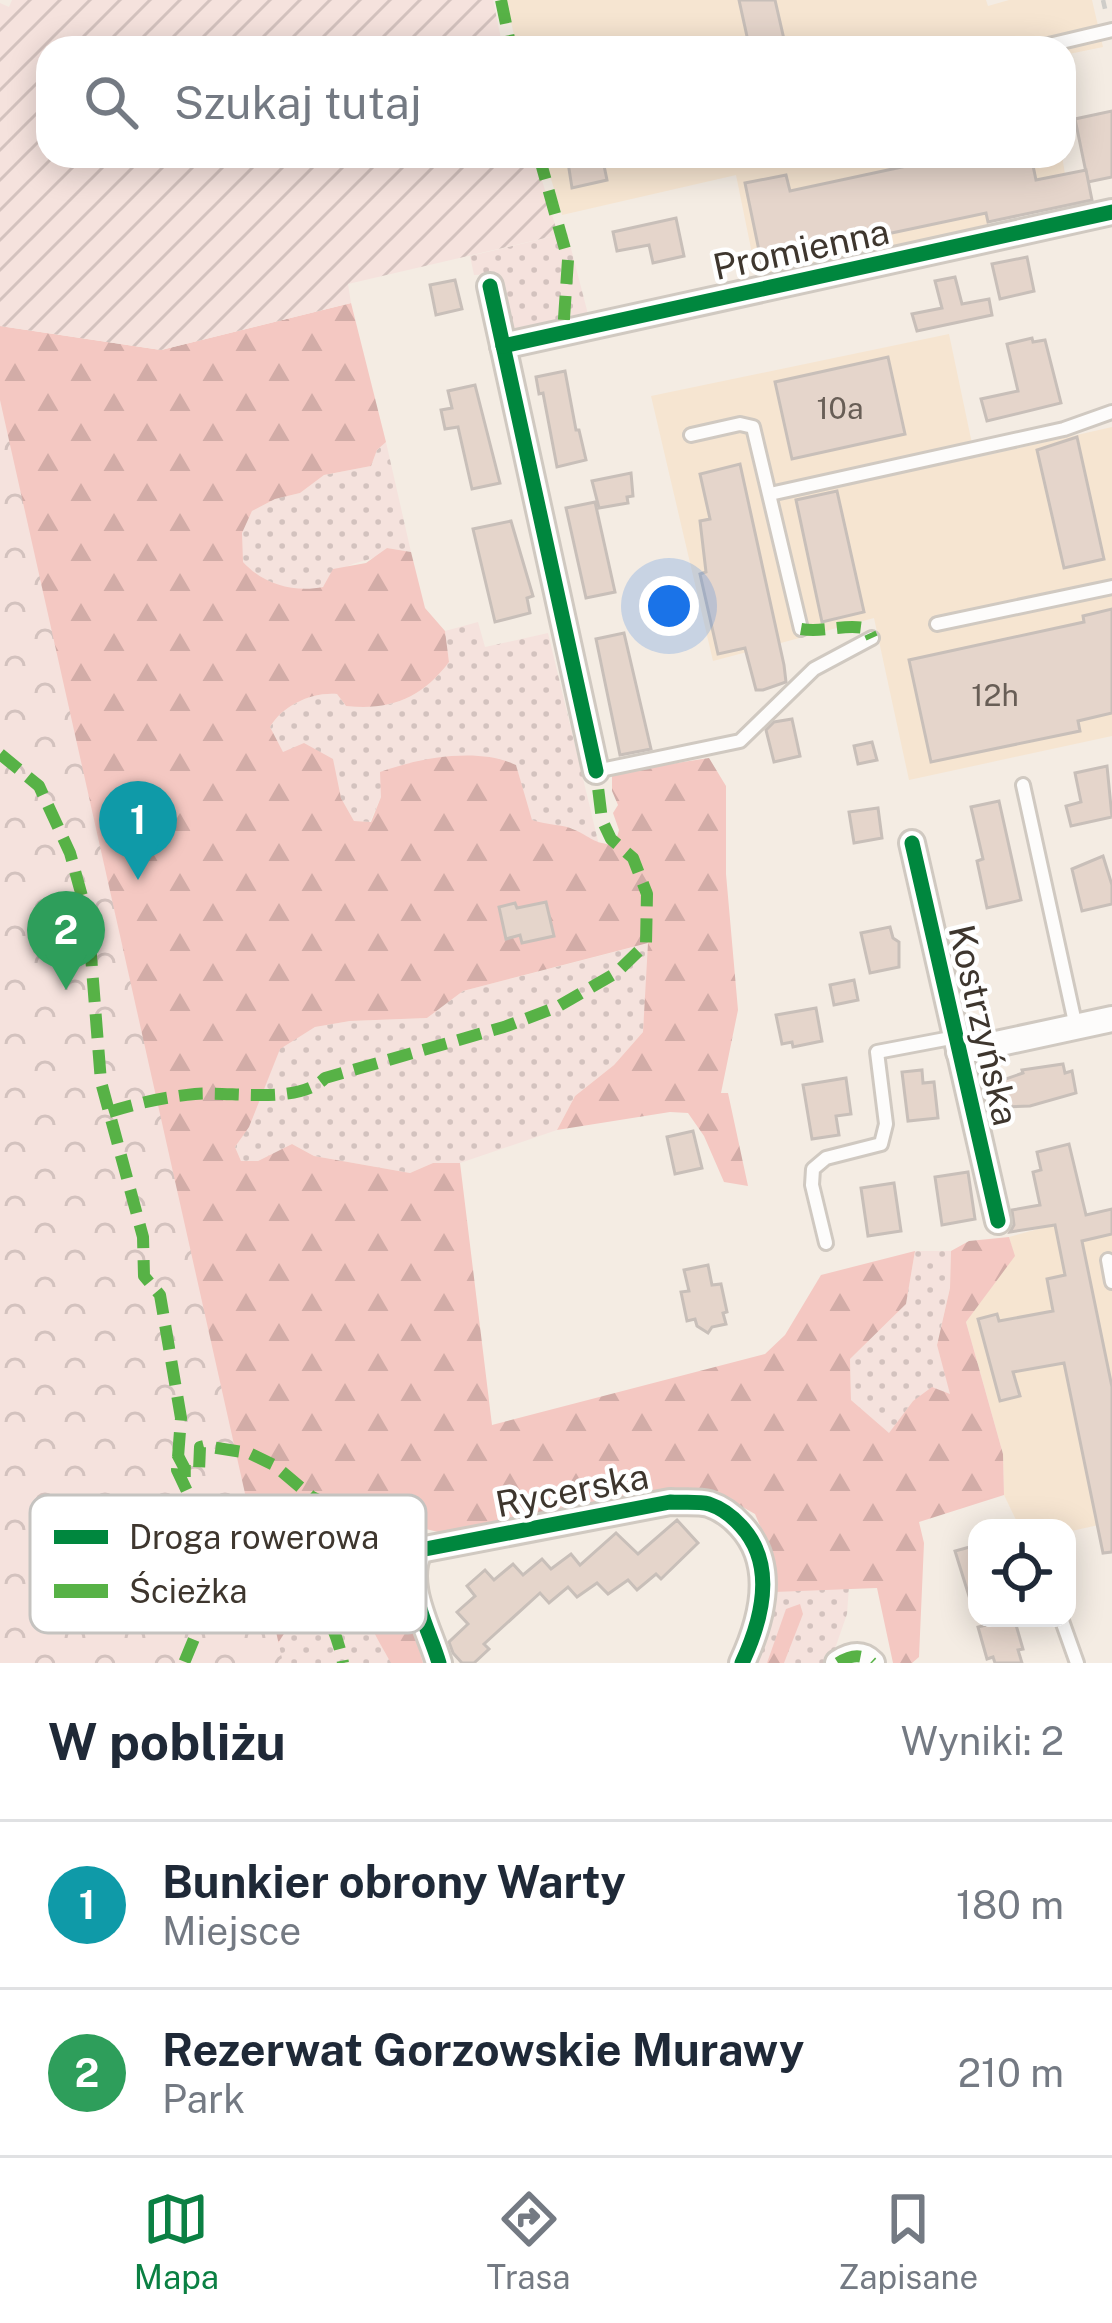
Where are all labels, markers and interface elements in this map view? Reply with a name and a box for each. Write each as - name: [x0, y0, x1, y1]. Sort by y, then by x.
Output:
- search box: [36, 36, 1076, 168]
- icon: search: [78, 69, 144, 135]
- text: Szukaj tutaj: [174, 76, 422, 129]
- street label: Promienna: [709, 210, 893, 288]
- house number: 10a: [816, 390, 864, 426]
- your location: [639, 576, 699, 636]
- house number: 12h: [971, 677, 1019, 713]
- pin: 1: [99, 781, 177, 880]
- pin: 2: [27, 891, 105, 990]
- street label: Kostrzyńska: [941, 921, 1027, 1129]
- street label: Rycerska: [492, 1455, 652, 1525]
- legend: [30, 1495, 426, 1633]
- text: Droga rowerowa: [129, 1518, 379, 1556]
- map controls: [968, 1519, 1076, 1627]
- button: locate: [968, 1519, 1076, 1627]
- text: Ścieżka: [129, 1571, 248, 1610]
- text: W pobliżu: [48, 1712, 286, 1771]
- text: Wyniki: 2: [901, 1718, 1064, 1764]
- text: Bunkier obrony Warty: [162, 1855, 626, 1908]
- text: 1: [79, 1882, 95, 1928]
- text: 180 m: [956, 1882, 1064, 1928]
- text: Miejsce: [162, 1908, 301, 1954]
- text: Rezerwat Gorzowskie Murawy: [162, 2023, 804, 2076]
- text: 2: [75, 2050, 99, 2096]
- text: 210 m: [958, 2050, 1064, 2096]
- text: Park: [162, 2076, 245, 2122]
- tab: Mapa: [134, 2186, 219, 2296]
- tab: Trasa: [487, 2186, 570, 2296]
- tab: Zapisane: [838, 2186, 978, 2296]

